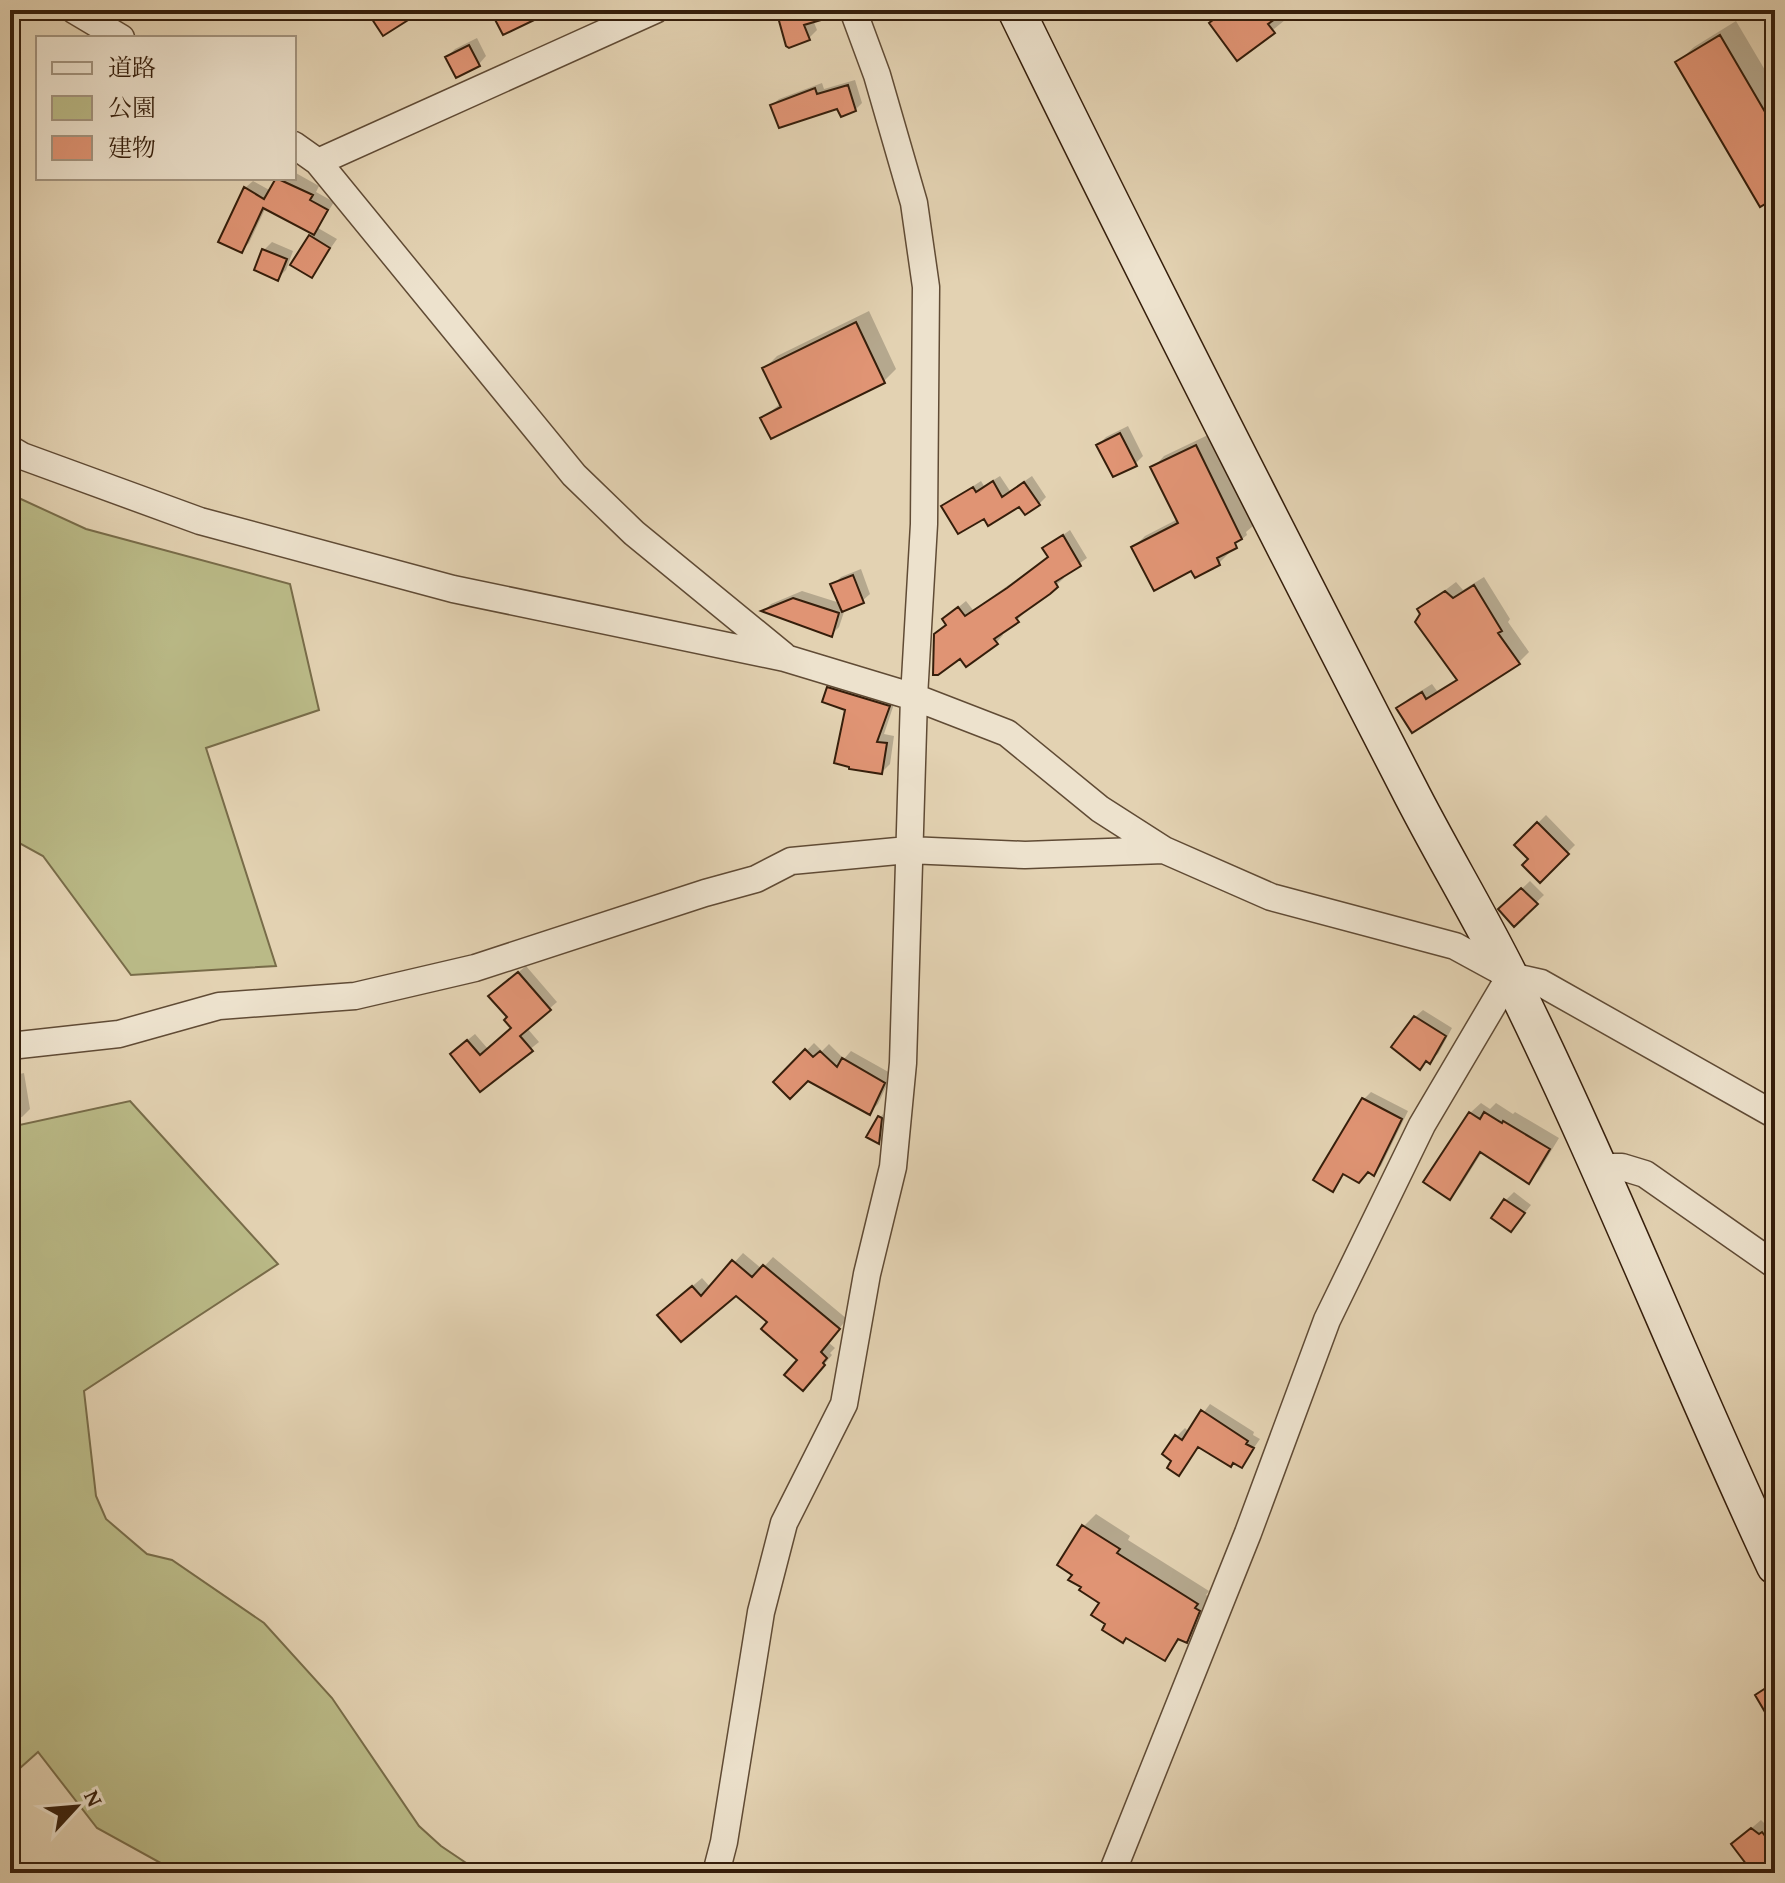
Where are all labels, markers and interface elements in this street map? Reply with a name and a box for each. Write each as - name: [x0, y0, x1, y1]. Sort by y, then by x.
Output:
- legend: [36, 36, 296, 180]
- text: 道路: [108, 50, 156, 85]
- text: 公園: [108, 90, 156, 125]
- text: 建物: [108, 130, 156, 165]
- north arrow: [36, 1767, 116, 1847]
- text: N: [76, 1785, 112, 1812]

